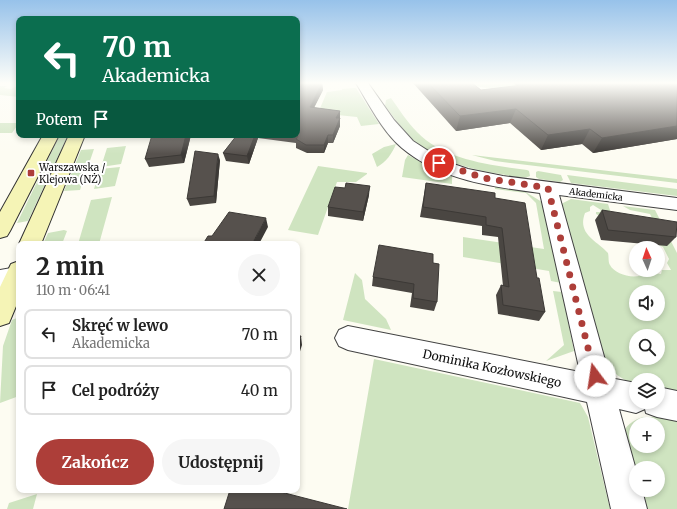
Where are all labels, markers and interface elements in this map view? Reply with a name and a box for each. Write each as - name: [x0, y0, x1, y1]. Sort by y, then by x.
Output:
- text: 70 m: [102, 29, 171, 65]
- icon: left: [36, 32, 88, 84]
- text: Akademicka: [102, 64, 210, 87]
- icon: arrive: [90, 108, 112, 130]
- text: Potem: [36, 110, 82, 129]
- pin: [422, 146, 456, 180]
- icon: arrive: [428, 152, 450, 174]
- place label: Warszawska / Klejowa (NŻ): [38, 161, 105, 186]
- marker: Warszawska / Klejowa (NŻ): [26, 168, 36, 178]
- street label: Akademicka: [568, 185, 624, 203]
- north arrow: [629, 241, 665, 277]
- map controls: [629, 241, 665, 497]
- text: 2 min: [36, 251, 104, 282]
- button: close: [238, 254, 280, 296]
- text: 110 m · 06:41: [36, 282, 110, 299]
- button: sound: [629, 285, 665, 321]
- text: Skręć w lewo: [72, 316, 168, 335]
- icon: left: [38, 323, 60, 345]
- text: 70 m: [242, 325, 278, 344]
- button: search: [629, 329, 665, 365]
- text: Akademicka: [72, 335, 150, 352]
- street label: Dominika Kozłowskiego: [421, 346, 563, 390]
- position arrow: [574, 355, 616, 397]
- button: layers: [629, 373, 665, 409]
- icon: arrive: [38, 379, 60, 401]
- text: Cel podróży: [72, 381, 159, 400]
- text: 40 m: [241, 381, 278, 400]
- button: +: [629, 417, 665, 453]
- button: Zakończ: [36, 439, 154, 485]
- button: Udostępnij: [162, 439, 280, 485]
- button: −: [629, 461, 665, 497]

